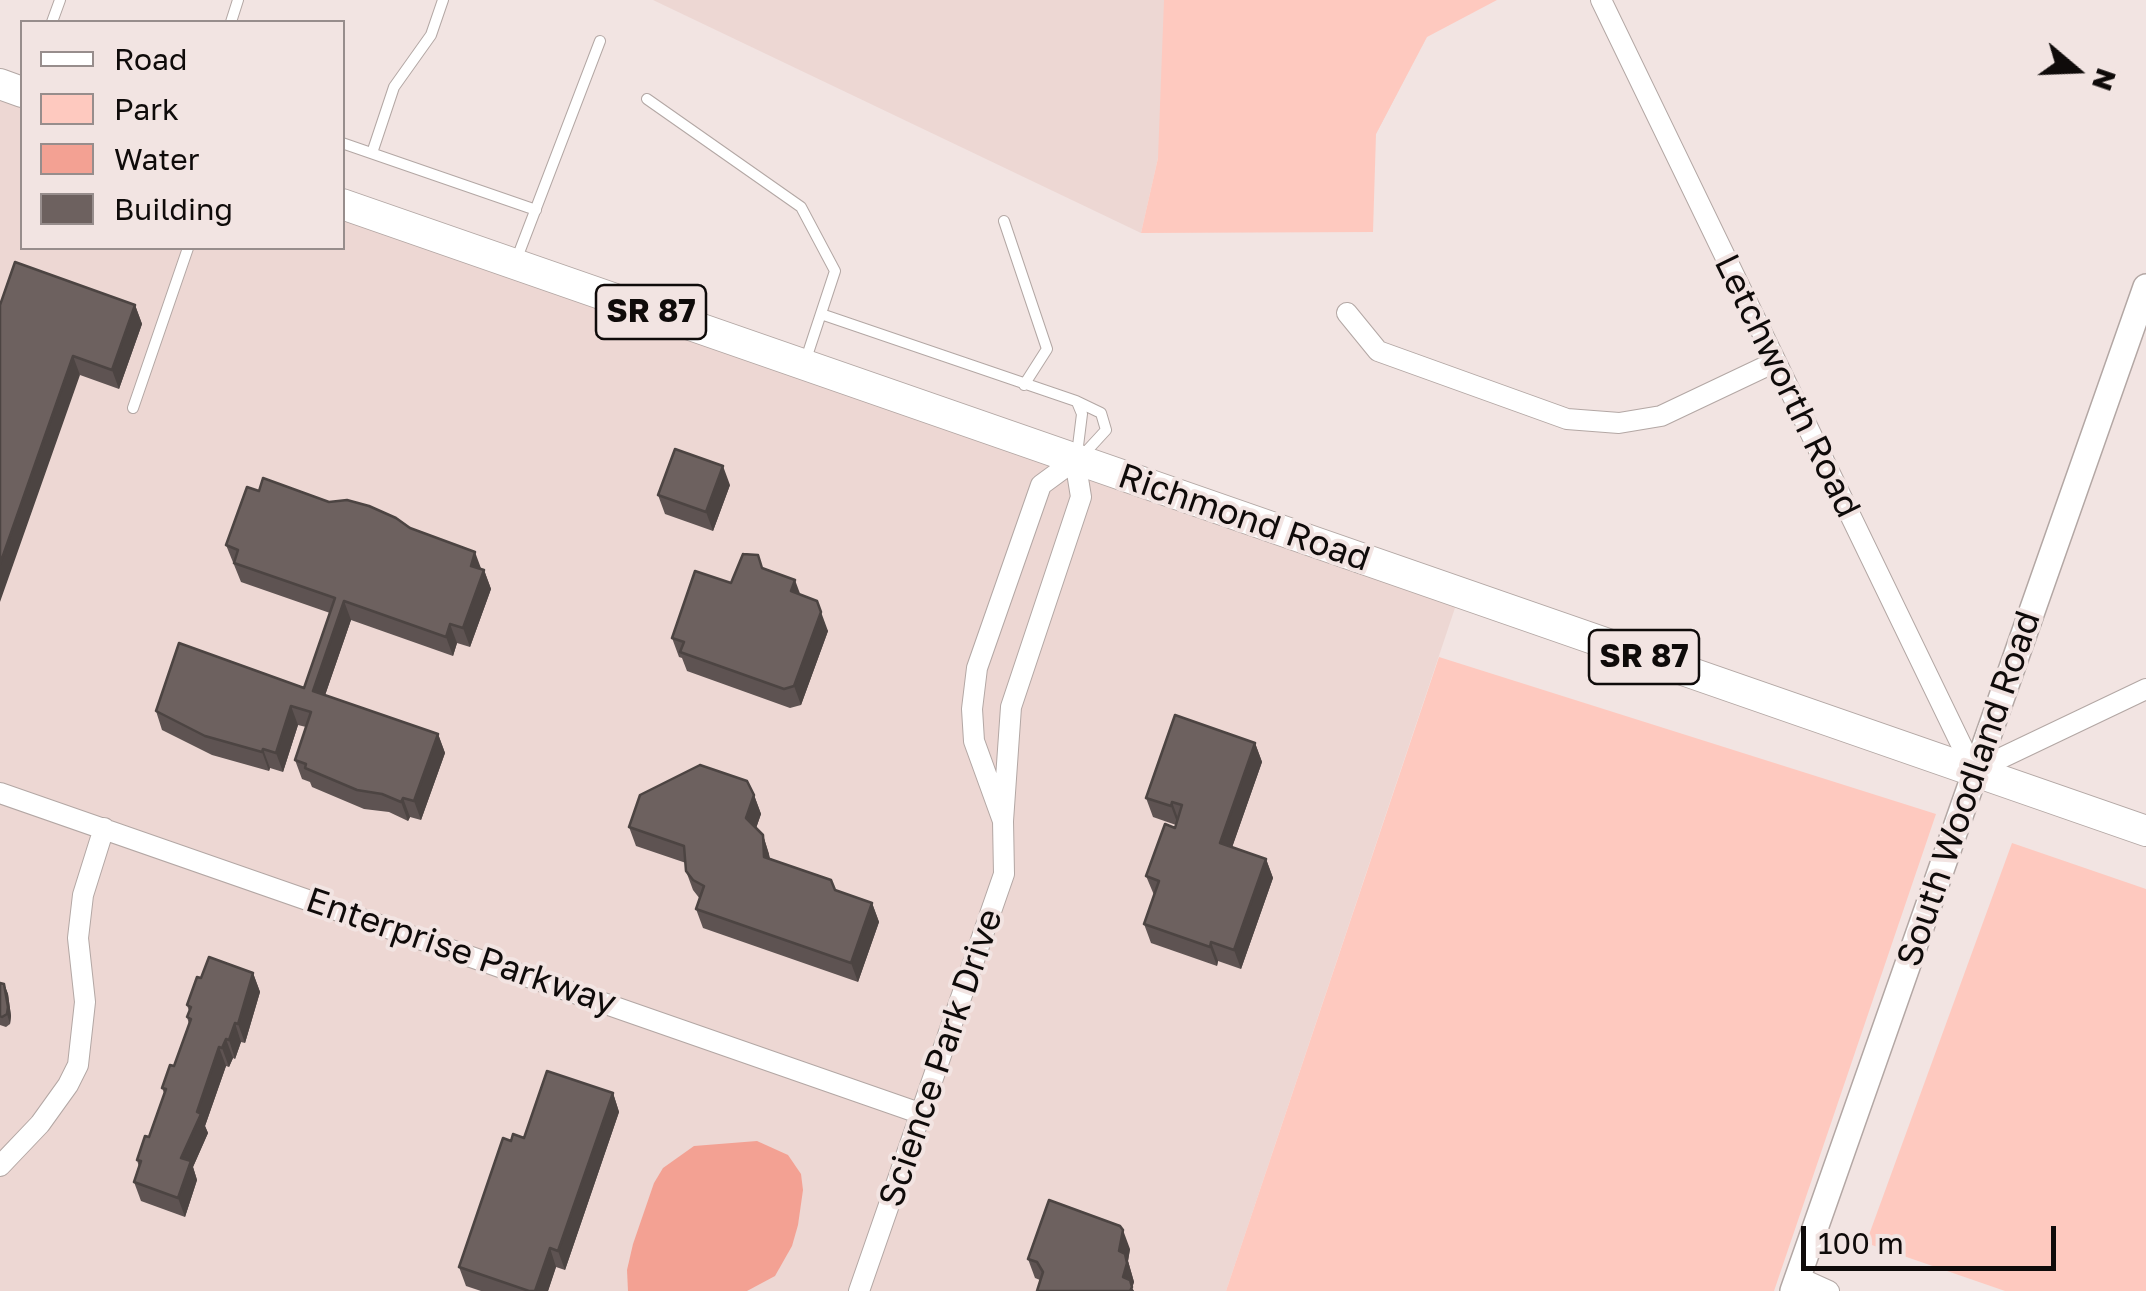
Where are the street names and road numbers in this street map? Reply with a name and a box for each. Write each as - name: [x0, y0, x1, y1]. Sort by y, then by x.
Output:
- street label: Letchworth Road: [1705, 248, 1869, 524]
- road number: SR 87: [596, 285, 706, 339]
- street label: Richmond Road: [1113, 455, 1375, 581]
- street label: South Woodland Road: [1888, 606, 2050, 972]
- road number: SR 87: [1589, 630, 1699, 684]
- street label: Enterprise Parkway: [300, 879, 622, 1025]
- street label: Science Park Drive: [870, 904, 1012, 1212]

